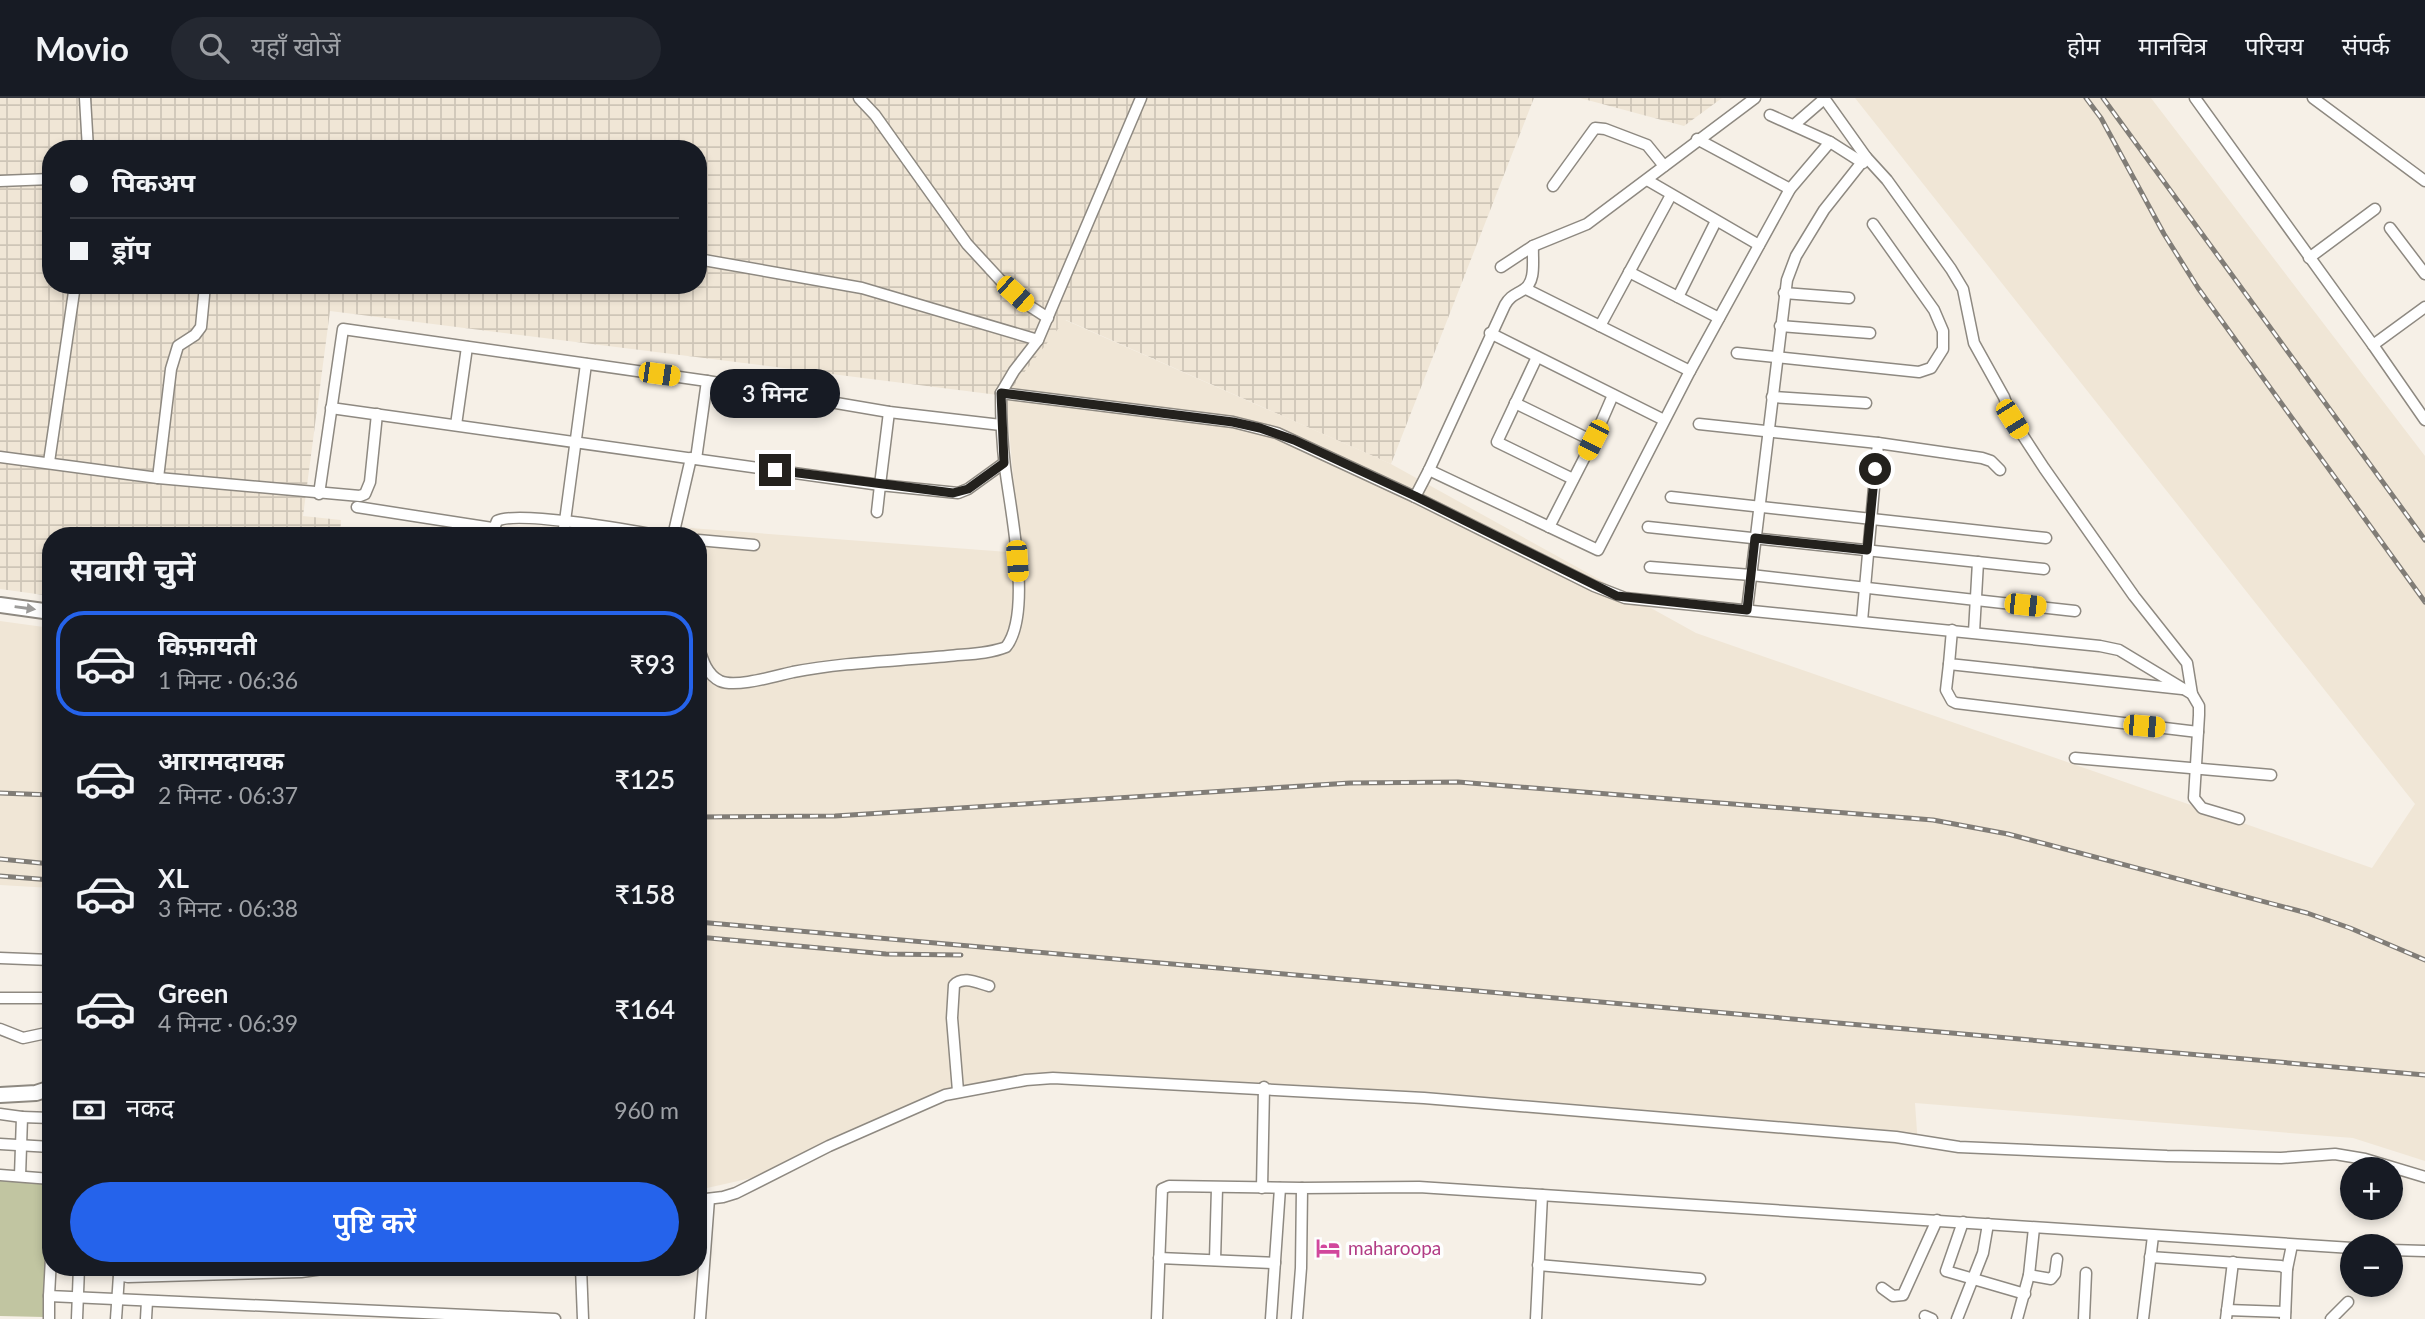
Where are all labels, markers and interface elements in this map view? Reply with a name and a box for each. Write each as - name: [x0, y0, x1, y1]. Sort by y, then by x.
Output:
- search box: [171, 17, 661, 80]
- text: Movio: [35, 28, 129, 68]
- icon: search: [195, 29, 233, 67]
- text: यहाँ खोजें: [251, 30, 340, 62]
- text: होम: [2067, 31, 2100, 60]
- text: मानचित्र: [2138, 31, 2207, 60]
- text: परिचय: [2245, 31, 2304, 60]
- text: संपर्क: [2342, 31, 2390, 60]
- text: पिकअप: [112, 166, 195, 198]
- text: ड्रॉप: [112, 233, 150, 265]
- car: [993, 272, 1038, 316]
- car: [637, 361, 682, 387]
- callout: 3 मिनट: [710, 368, 840, 418]
- text: 3 मिनट: [742, 379, 808, 407]
- car: [1992, 396, 2033, 442]
- car: [1575, 417, 1612, 463]
- route start: [1859, 453, 1891, 485]
- route end: [759, 454, 791, 486]
- car: [1006, 539, 1029, 583]
- text: सवारी चुनें: [70, 549, 196, 588]
- car: [2004, 592, 2047, 618]
- one-way arrow: [15, 603, 37, 614]
- text: किफ़ायती: [158, 629, 257, 661]
- icon: car: [74, 632, 137, 695]
- text: ₹93: [630, 648, 675, 680]
- text: 1 मिनट · 06:36: [158, 666, 298, 694]
- car: [2123, 714, 2166, 738]
- text: आरामदायक: [158, 744, 284, 776]
- icon: car: [74, 747, 137, 810]
- text: ₹125: [615, 763, 675, 795]
- text: 2 मिनट · 06:37: [158, 781, 298, 809]
- icon: car: [74, 862, 137, 925]
- text: XL: [158, 862, 189, 894]
- text: ₹158: [615, 878, 675, 910]
- text: 3 मिनट · 06:38: [158, 894, 298, 922]
- icon: car: [74, 977, 137, 1040]
- text: Green: [158, 977, 228, 1009]
- text: ₹164: [615, 993, 675, 1025]
- text: 4 मिनट · 06:39: [158, 1009, 298, 1037]
- icon: cash: [70, 1091, 108, 1129]
- text: नकद: [126, 1091, 174, 1123]
- text: 960 m: [614, 1096, 679, 1124]
- map controls: [2340, 1157, 2403, 1297]
- button: +: [2340, 1157, 2403, 1220]
- button: पुष्टि करें: [70, 1182, 679, 1262]
- hotel icon: maharoopa: [1314, 1234, 1342, 1262]
- button: −: [2340, 1234, 2403, 1297]
- place label: maharoopa: [1348, 1236, 1441, 1259]

